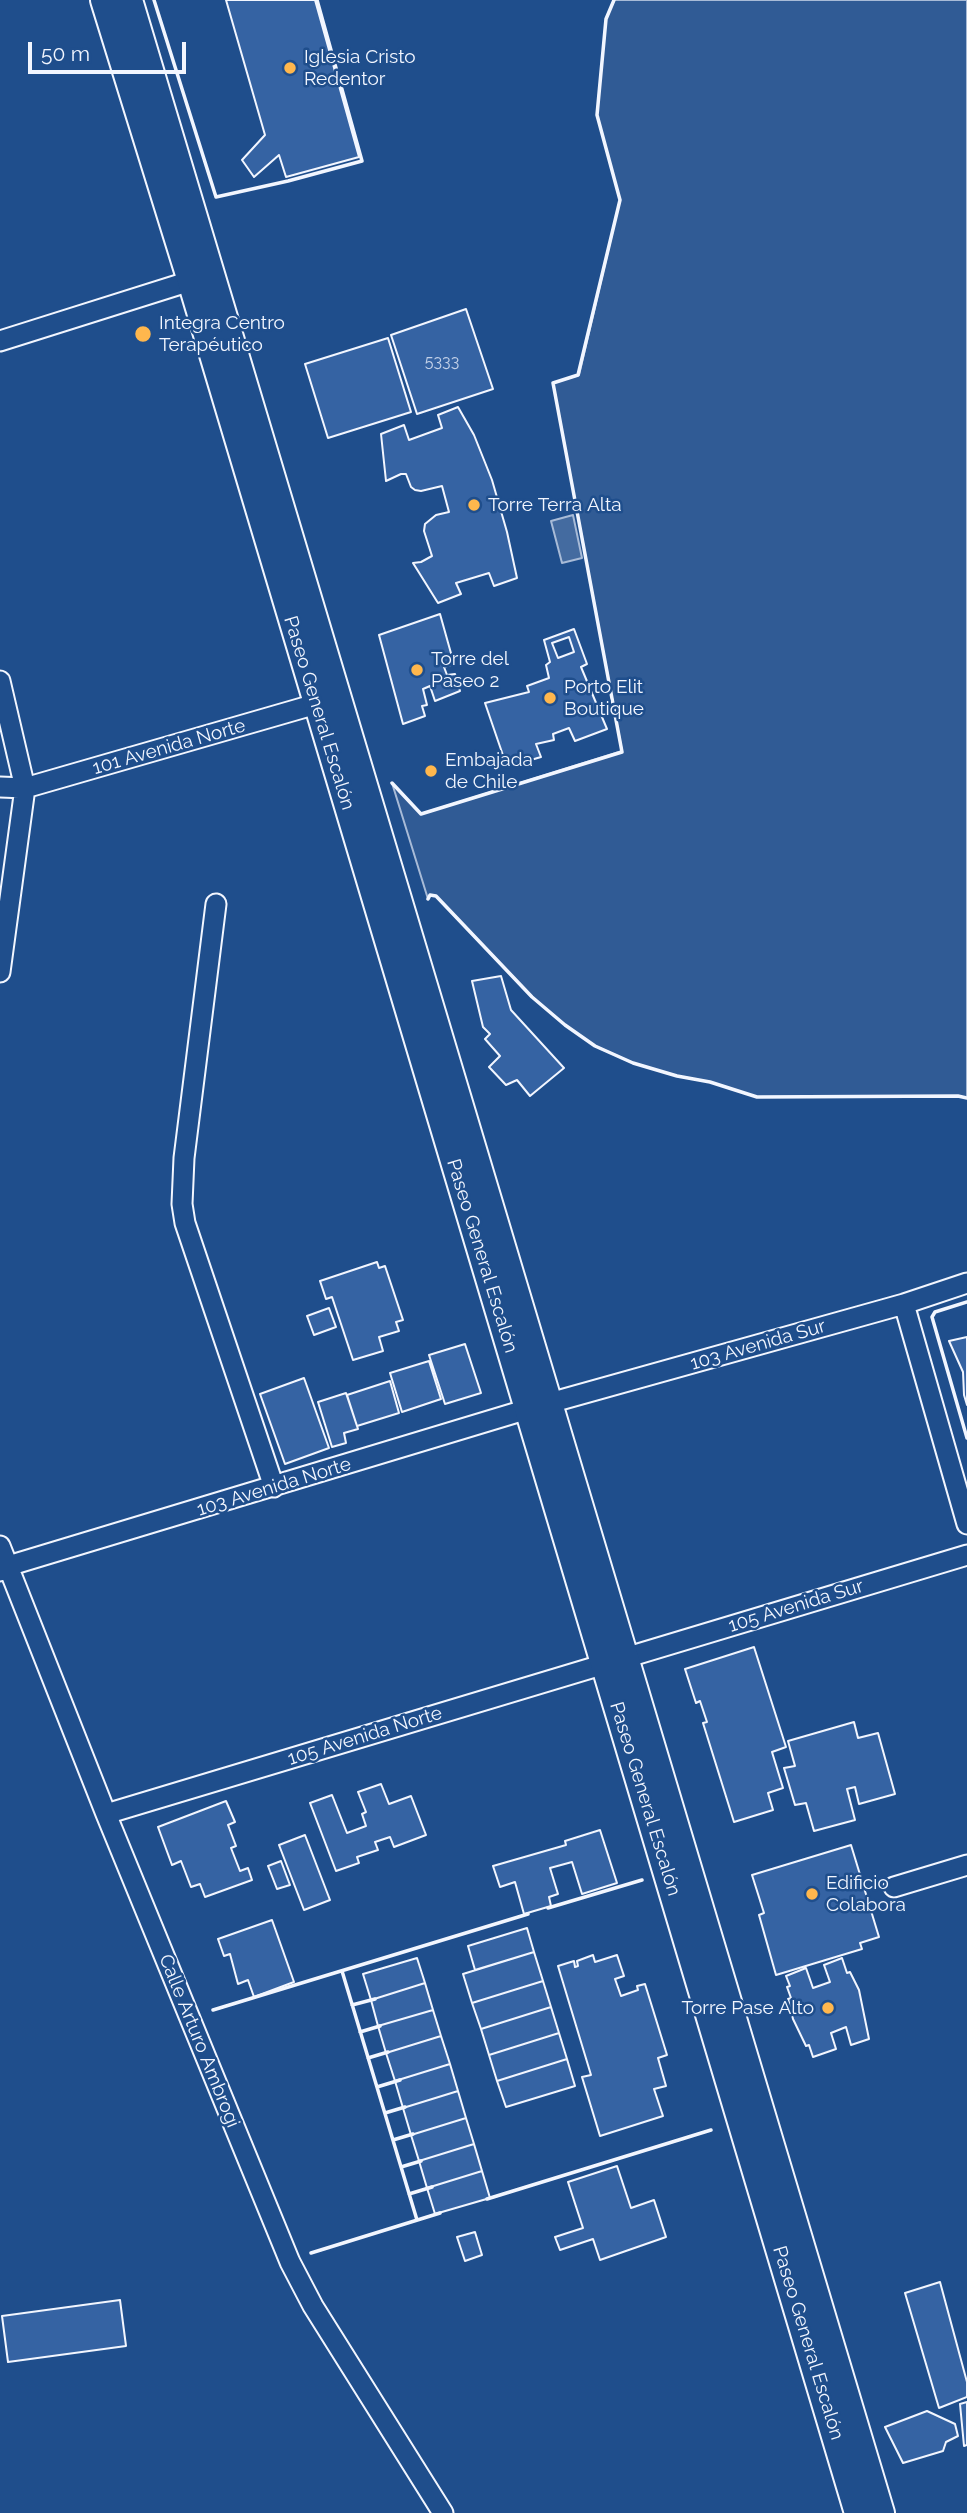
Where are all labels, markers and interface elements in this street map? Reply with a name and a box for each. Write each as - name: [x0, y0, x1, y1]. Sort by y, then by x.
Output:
- scale bar: [32, 28, 189, 72]
- text: 50 m: [41, 41, 90, 66]
- place label: Iglesia Cristo Redentor: [304, 46, 416, 90]
- marker: Iglesia Cristo Redentor: [282, 60, 298, 76]
- place label: Integra Centro Terapéutico: [159, 312, 285, 356]
- marker: Integra Centro Terapéutico: [133, 324, 153, 344]
- house number: 5333: [425, 352, 459, 372]
- place label: Torre Terra Alta: [488, 494, 622, 516]
- marker: Torre Terra Alta: [466, 497, 482, 513]
- street label: Paseo General Escalón: [279, 613, 359, 813]
- place label: Torre del Paseo 2: [431, 648, 509, 692]
- marker: Torre del Paseo 2: [409, 662, 425, 678]
- place label: Porto Elit Boutique: [564, 676, 644, 720]
- marker: Porto Elit Boutique: [542, 690, 558, 706]
- street label: 101 Avenida Norte: [90, 714, 248, 780]
- place label: Embajada de Chile: [445, 749, 533, 793]
- marker: Embajada de Chile: [423, 763, 439, 779]
- street label: Paseo General Escalón: [442, 1156, 522, 1356]
- street label: 103 Avenida Sur: [688, 1315, 828, 1375]
- street label: 103 Avenida Norte: [194, 1453, 354, 1521]
- street label: 105 Avenida Sur: [726, 1575, 866, 1637]
- street label: Paseo General Escalón: [605, 1699, 685, 1899]
- street label: 105 Avenida Norte: [285, 1702, 445, 1770]
- place label: Edificio Colabora: [826, 1872, 906, 1916]
- marker: Edificio Colabora: [804, 1886, 820, 1902]
- street label: Calle Arturo Ambrogi: [154, 1951, 244, 2131]
- place label: Torre Pase Alto: [681, 1997, 814, 2019]
- marker: Torre Pase Alto: [820, 2000, 836, 2016]
- street label: Paseo General Escalón: [768, 2243, 848, 2443]

